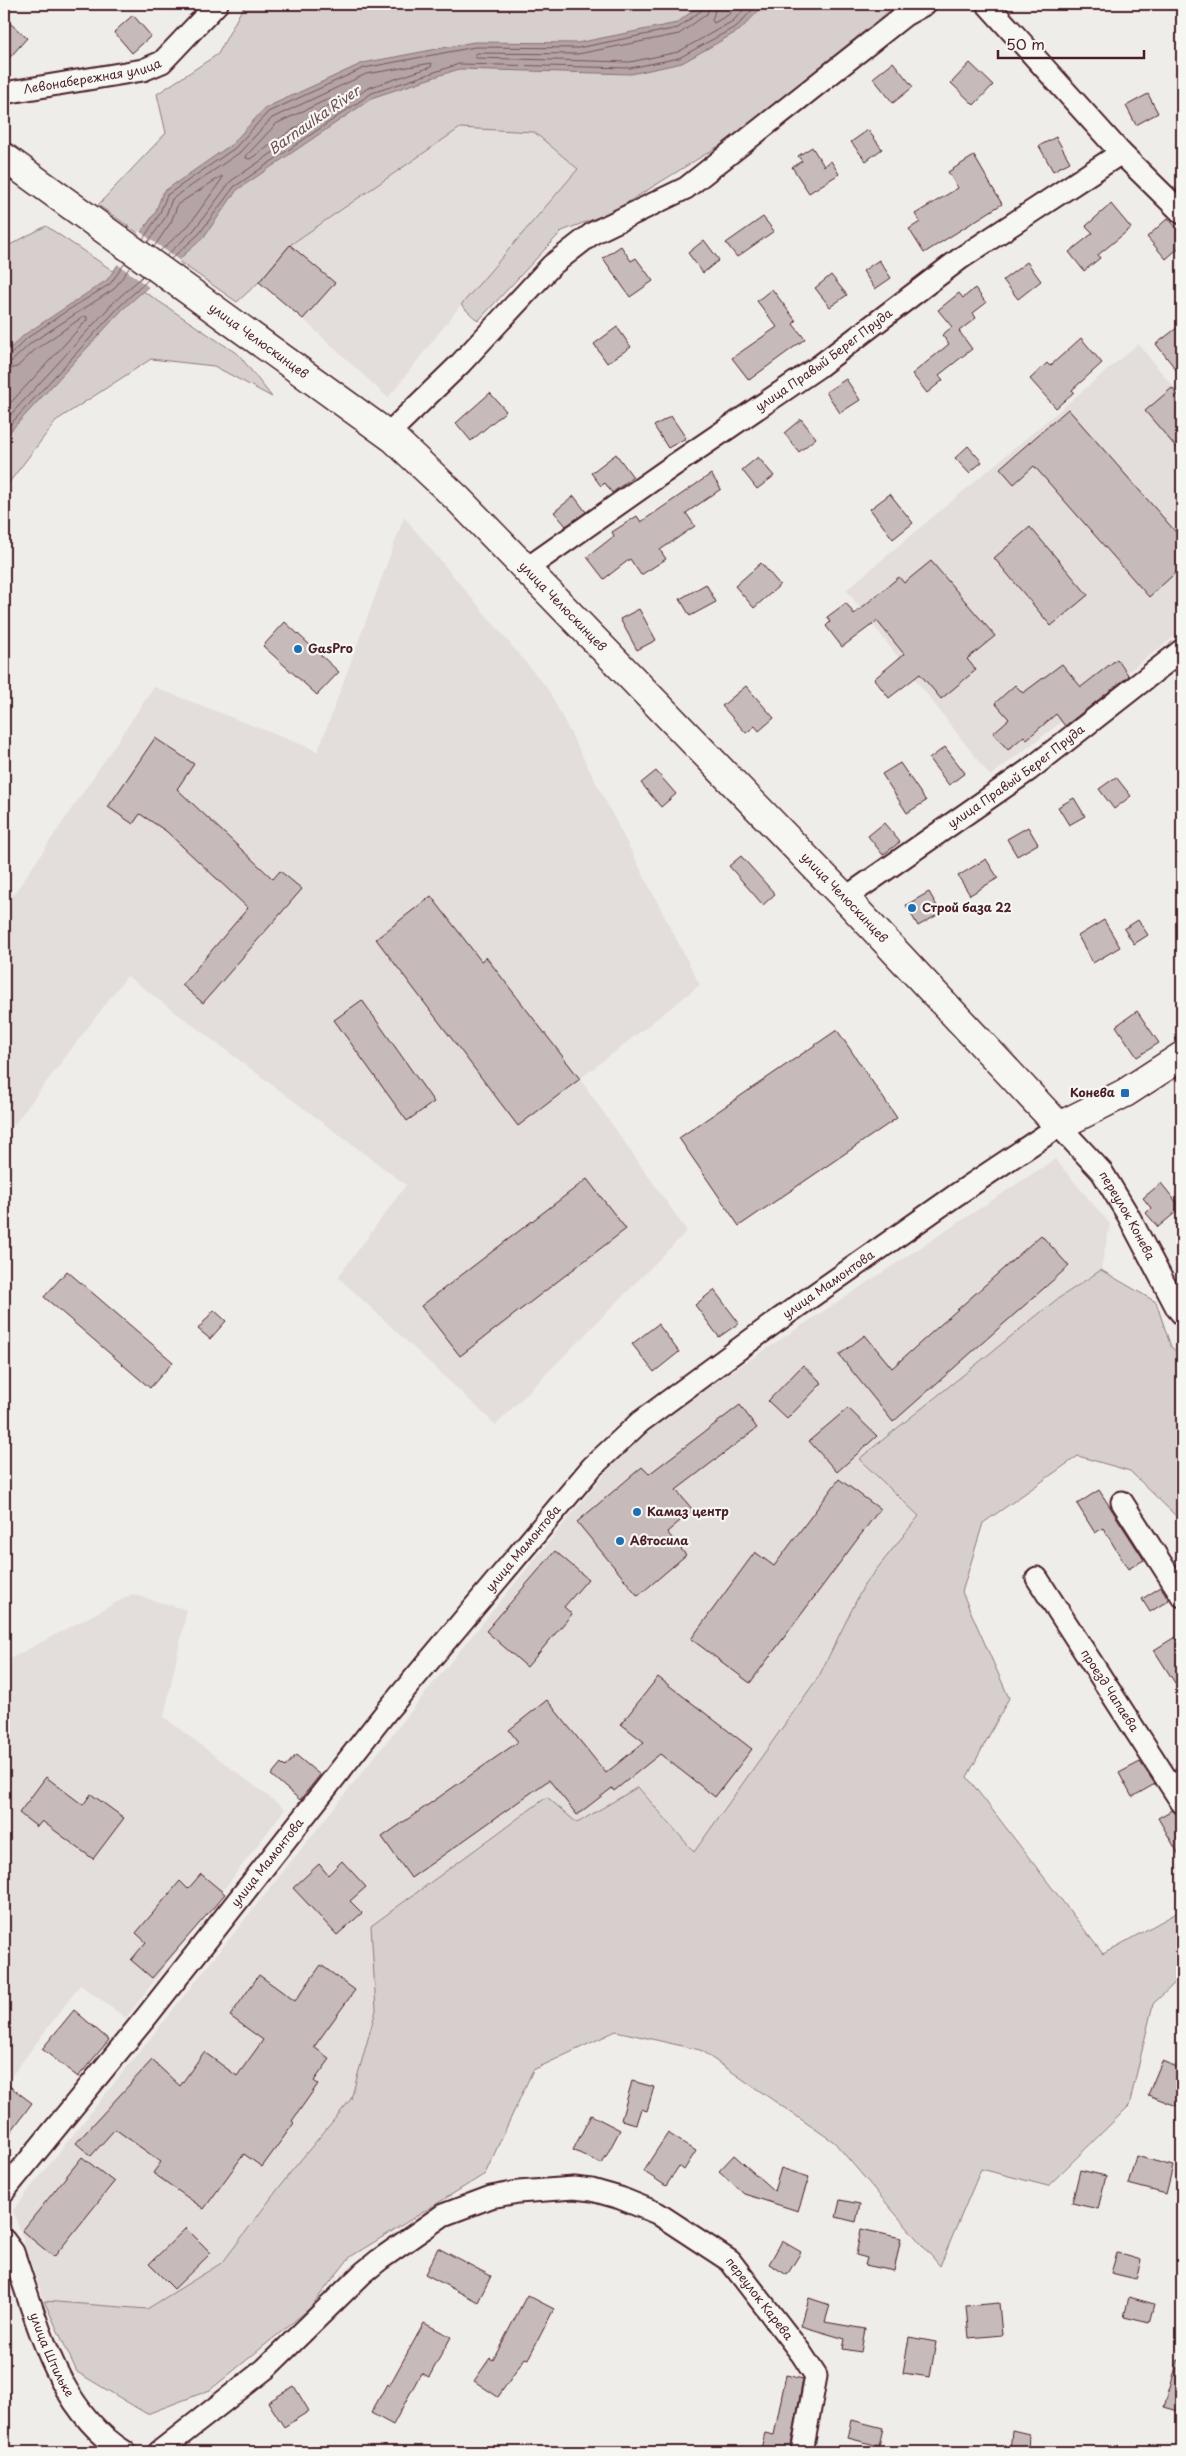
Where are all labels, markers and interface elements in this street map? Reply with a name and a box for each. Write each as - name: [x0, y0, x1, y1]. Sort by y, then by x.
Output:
- scale bar: [998, 28, 1145, 60]
- text: 50 m: [1006, 32, 1045, 55]
- street label: Левонабережная улица: [22, 53, 164, 98]
- water label: Barnaulka River: [264, 79, 365, 159]
- street label: улица Челюскинцев: [206, 298, 313, 382]
- street label: улица Правый Берег Пруда: [751, 303, 896, 415]
- street label: улица Челюскинцев: [515, 557, 611, 655]
- place label: GasPro: [308, 639, 353, 657]
- marker: GasPro: [292, 643, 304, 655]
- street label: улица Правый Берег Пруда: [944, 720, 1088, 832]
- street label: улица Челюскинцев: [797, 848, 892, 946]
- place label: Строй база 22: [922, 898, 1012, 916]
- marker: Строй база 22: [906, 902, 918, 914]
- place label: Конева: [1070, 1083, 1115, 1101]
- marker: Конева: [1119, 1087, 1131, 1099]
- street label: переулок Конева: [1095, 1167, 1160, 1263]
- street label: улица Мамонтова: [779, 1245, 878, 1322]
- street label: улица Мамонтова: [481, 1500, 565, 1595]
- place label: Камаз центр: [647, 1502, 729, 1520]
- marker: Камаз центр: [631, 1506, 643, 1518]
- place label: Автосила: [630, 1531, 689, 1549]
- marker: Автосила: [614, 1535, 626, 1547]
- street label: проезд Чапаева: [1077, 1645, 1144, 1735]
- street label: улица Мамонтова: [226, 1813, 308, 1910]
- street label: переулок Карева: [722, 2253, 798, 2344]
- street label: улица Штильке: [26, 2310, 79, 2400]

